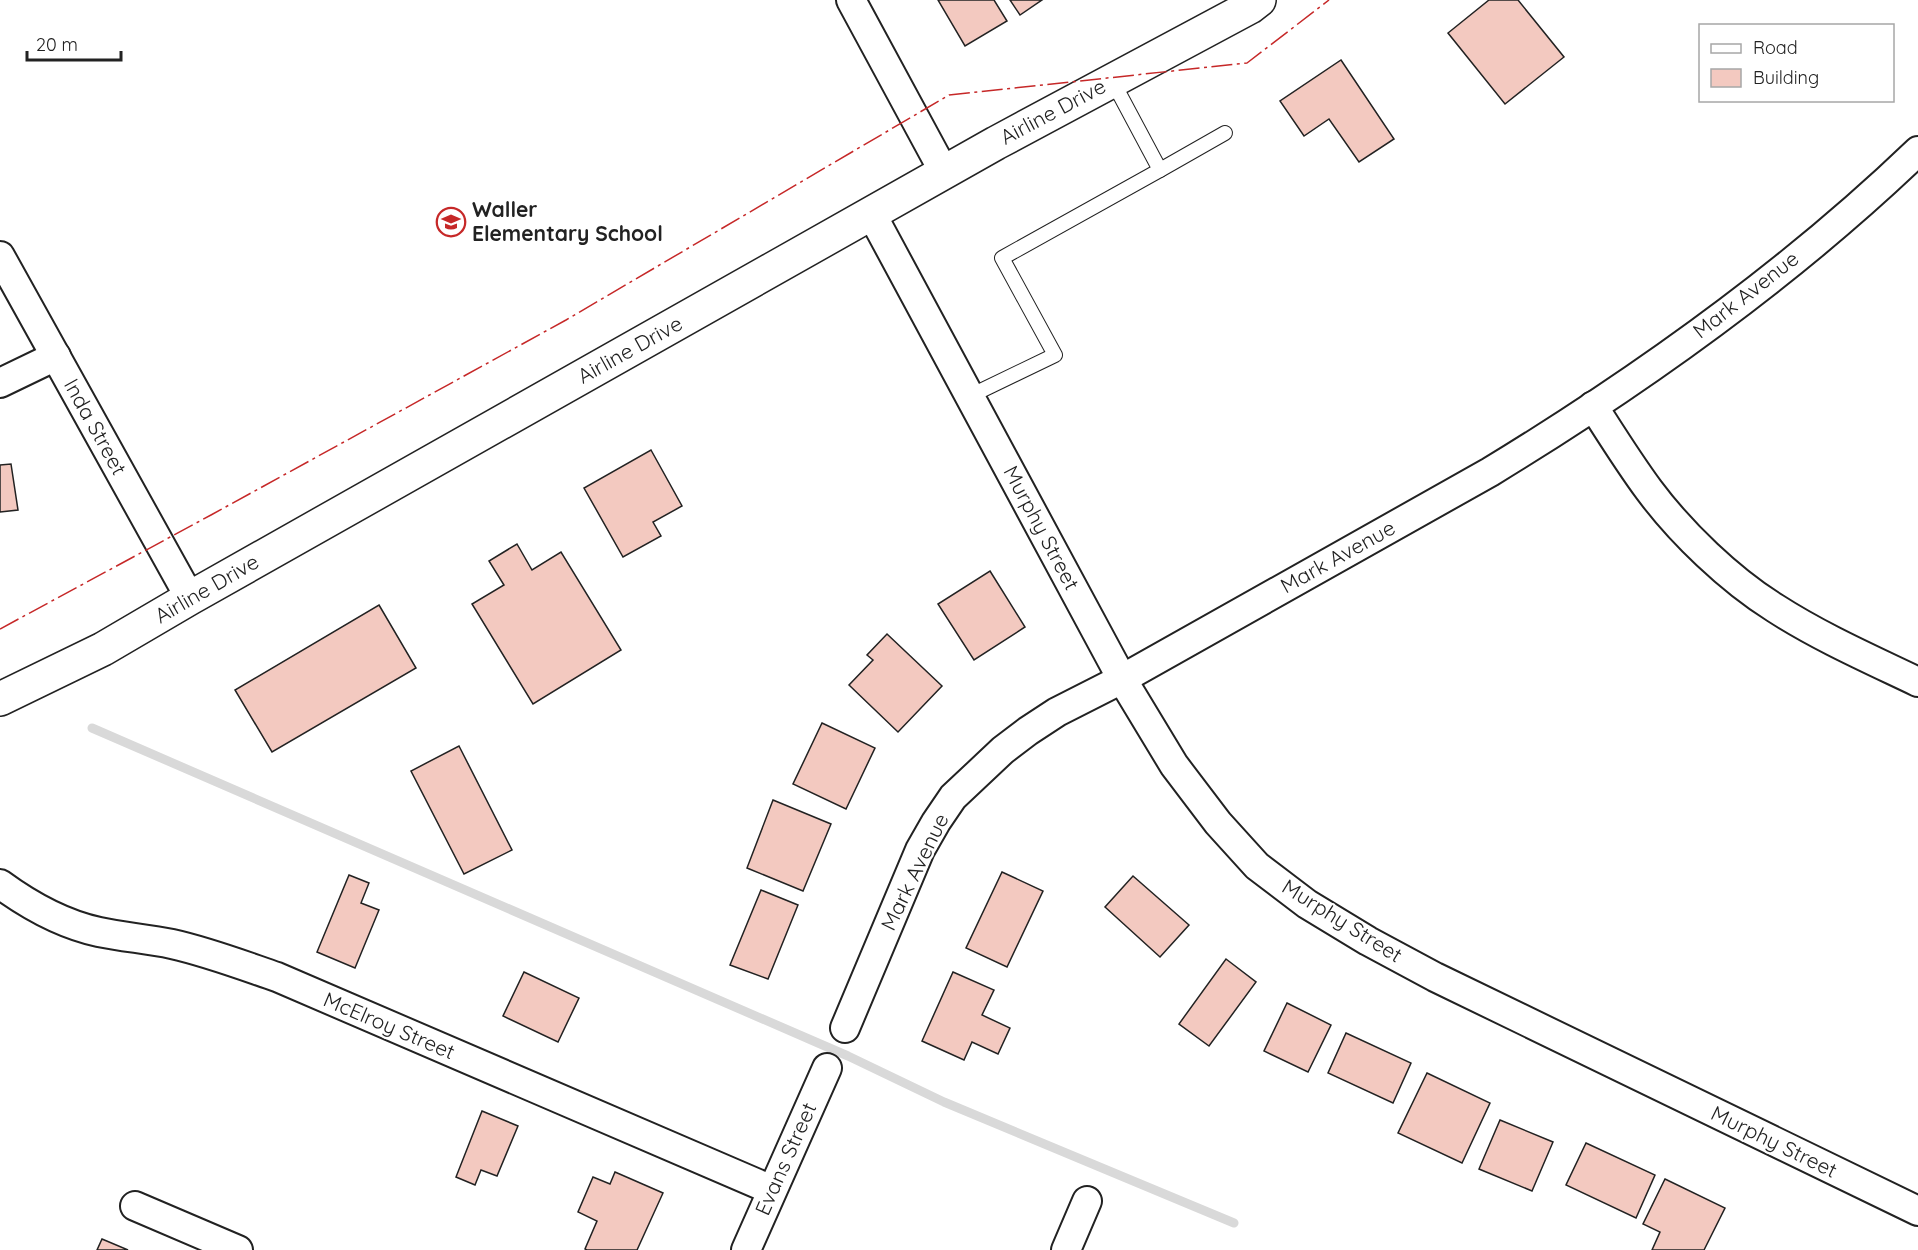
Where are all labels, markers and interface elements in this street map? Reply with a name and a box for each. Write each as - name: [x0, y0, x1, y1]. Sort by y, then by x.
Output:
- scale bar: [27, 24, 122, 62]
- legend: [1699, 24, 1894, 102]
- text: 20 m: [36, 33, 78, 56]
- text: Road: [1753, 36, 1798, 59]
- text: Building: [1753, 66, 1819, 89]
- street label: Airline Drive: [995, 72, 1110, 150]
- place label: Waller Elementary School: [472, 196, 663, 246]
- school or university icon: Waller Elementary School: [435, 206, 467, 238]
- street label: Mark Avenue: [1687, 245, 1803, 344]
- street label: Airline Drive: [573, 310, 686, 389]
- street label: Inda Street: [59, 374, 133, 479]
- street label: Murphy Street: [998, 461, 1086, 594]
- street label: Mark Avenue: [1276, 514, 1399, 598]
- street label: Airline Drive: [150, 548, 263, 628]
- street label: Mark Avenue: [875, 809, 954, 934]
- street label: Murphy Street: [1278, 873, 1408, 967]
- street label: McElroy Street: [320, 986, 459, 1064]
- street label: Evans Street: [749, 1098, 821, 1219]
- street label: Murphy Street: [1707, 1099, 1842, 1183]

